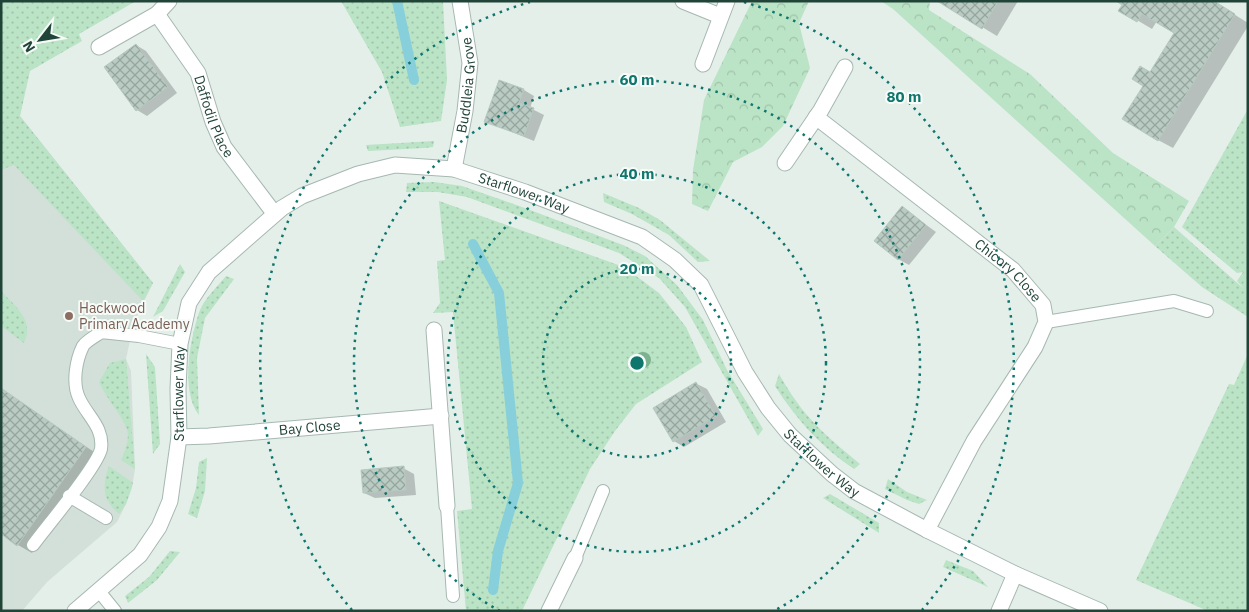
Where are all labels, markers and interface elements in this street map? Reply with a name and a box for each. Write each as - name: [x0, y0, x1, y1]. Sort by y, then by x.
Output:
- north arrow: [15, 15, 65, 65]
- street label: Buddleia Grove: [452, 36, 479, 134]
- text: N: [19, 38, 39, 56]
- text: 60 m: [620, 70, 654, 89]
- street label: Daffodil Place: [190, 73, 238, 162]
- text: 80 m: [887, 87, 921, 106]
- text: 40 m: [620, 164, 654, 183]
- street label: Starflower Way: [476, 168, 572, 217]
- street label: Chicory Close: [971, 235, 1046, 306]
- text: 20 m: [620, 259, 654, 278]
- place label: Hackwood Primary Academy: [79, 299, 190, 333]
- marker: Hackwood Primary Academy: [63, 310, 75, 322]
- street label: Starflower Way: [169, 345, 189, 442]
- centre of rings: [628, 354, 646, 372]
- street label: Bay Close: [278, 416, 341, 439]
- street label: Starflower Way: [780, 425, 863, 501]

